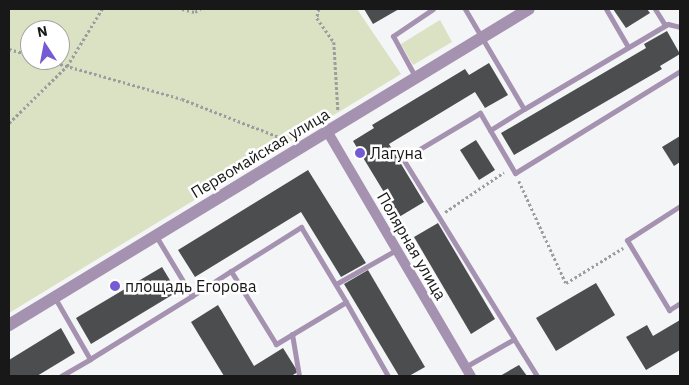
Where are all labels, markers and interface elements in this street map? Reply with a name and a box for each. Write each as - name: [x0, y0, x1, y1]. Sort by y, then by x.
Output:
- north arrow: [20, 20, 70, 70]
- text: N: [36, 21, 49, 41]
- street label: Первомайская улица: [187, 104, 333, 202]
- place label: Лагуна: [370, 143, 423, 163]
- marker: Лагуна: [354, 147, 366, 159]
- street label: Полярная улица: [373, 189, 451, 303]
- place label: площадь Егорова: [125, 276, 257, 296]
- marker: площадь Егорова: [109, 280, 121, 292]

